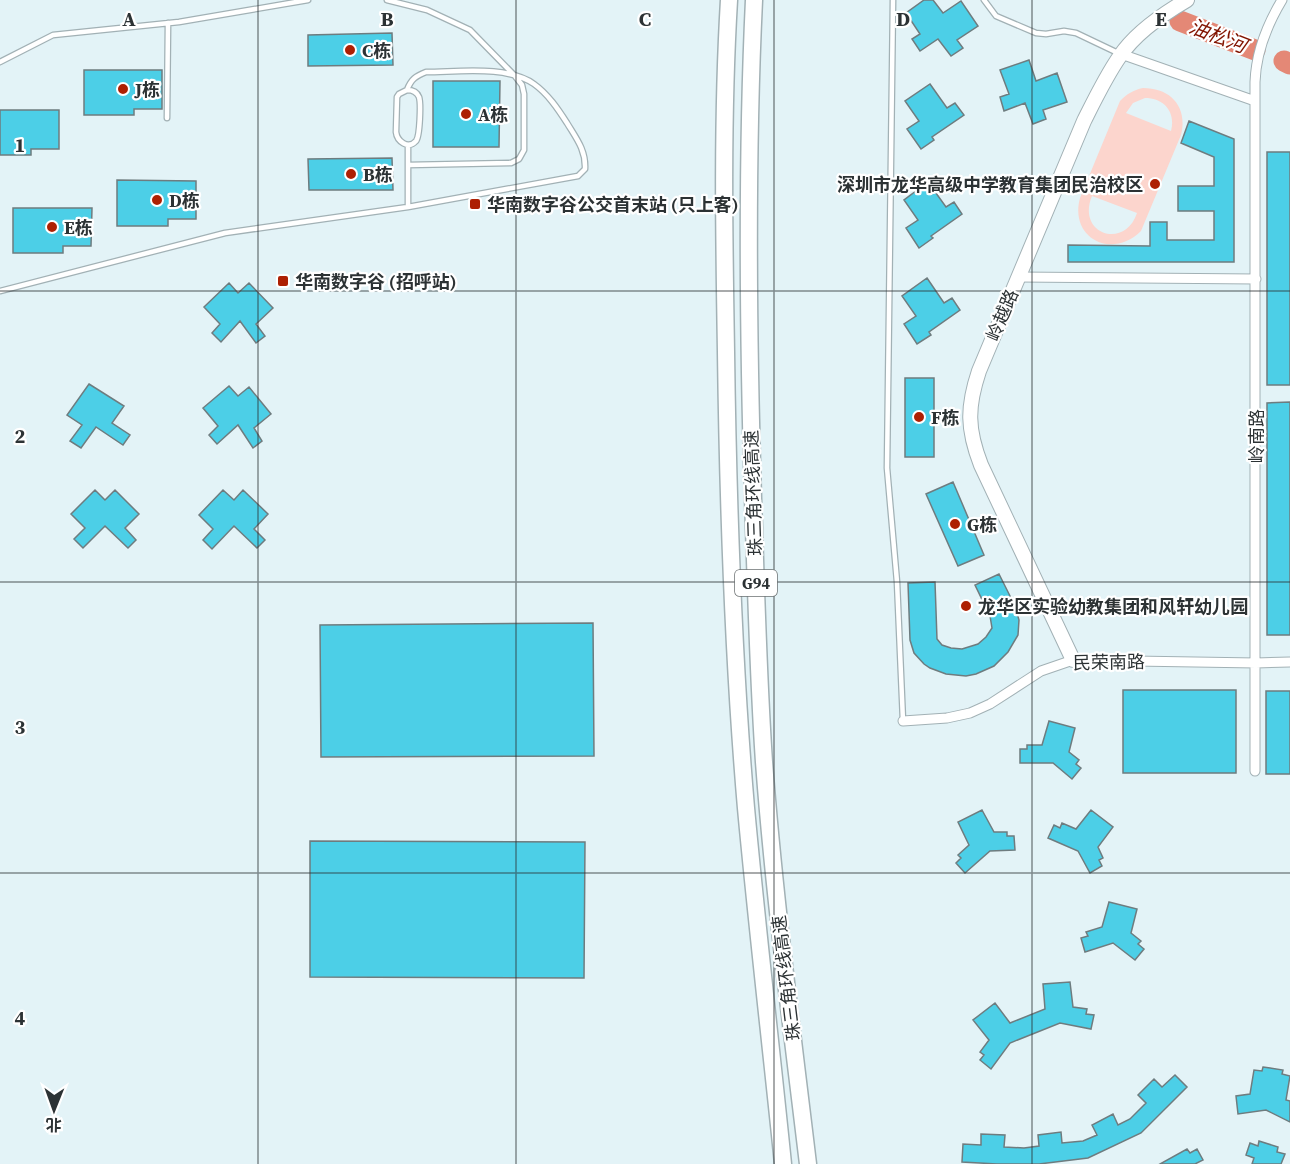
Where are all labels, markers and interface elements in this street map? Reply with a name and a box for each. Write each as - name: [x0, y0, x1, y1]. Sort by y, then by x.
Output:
- text: A: [122, 5, 136, 33]
- text: B: [380, 5, 394, 33]
- text: C: [639, 5, 651, 33]
- text: D: [896, 5, 910, 33]
- text: E: [1155, 5, 1167, 33]
- water label: 油松河: [1185, 12, 1255, 61]
- place label: C栋: [362, 38, 391, 63]
- marker: C栋: [343, 43, 357, 57]
- place label: J栋: [134, 77, 160, 102]
- marker: J栋: [116, 82, 130, 96]
- place label: A栋: [478, 102, 508, 127]
- marker: A栋: [459, 107, 473, 121]
- text: 1: [15, 131, 25, 159]
- place label: B栋: [363, 162, 393, 187]
- marker: B栋: [344, 167, 358, 181]
- place label: 深圳市龙华高级中学教育集团民治校区: [837, 172, 1143, 197]
- marker: 深圳市龙华高级中学教育集团民治校区: [1148, 177, 1162, 191]
- place label: D栋: [169, 188, 200, 213]
- place label: 华南数字谷公交首末站 (只上客): [487, 192, 738, 217]
- marker: D栋: [150, 193, 164, 207]
- marker: 华南数字谷公交首末站 (只上客): [468, 197, 482, 211]
- place label: E栋: [64, 215, 93, 240]
- marker: E栋: [45, 220, 59, 234]
- place label: 华南数字谷 (招呼站): [295, 269, 456, 294]
- marker: 华南数字谷 (招呼站): [276, 274, 290, 288]
- street label: 岭越路: [980, 285, 1024, 345]
- place label: F栋: [931, 405, 959, 430]
- street label: 岭南路: [1244, 409, 1269, 463]
- marker: F栋: [912, 410, 926, 424]
- text: 2: [15, 422, 26, 450]
- street label: 珠三角环线高速: [738, 430, 768, 556]
- place label: G栋: [967, 512, 997, 537]
- marker: G栋: [948, 517, 962, 531]
- road number: G94: [735, 570, 777, 596]
- place label: 龙华区实验幼教集团和风轩幼儿园: [978, 594, 1248, 619]
- marker: 龙华区实验幼教集团和风轩幼儿园: [959, 599, 973, 613]
- street label: 民荣南路: [1073, 649, 1145, 675]
- text: 3: [15, 713, 26, 741]
- street label: 珠三角环线高速: [766, 914, 806, 1042]
- text: 4: [15, 1004, 26, 1032]
- north arrow: [24, 1080, 84, 1140]
- text: 北: [46, 1114, 62, 1136]

